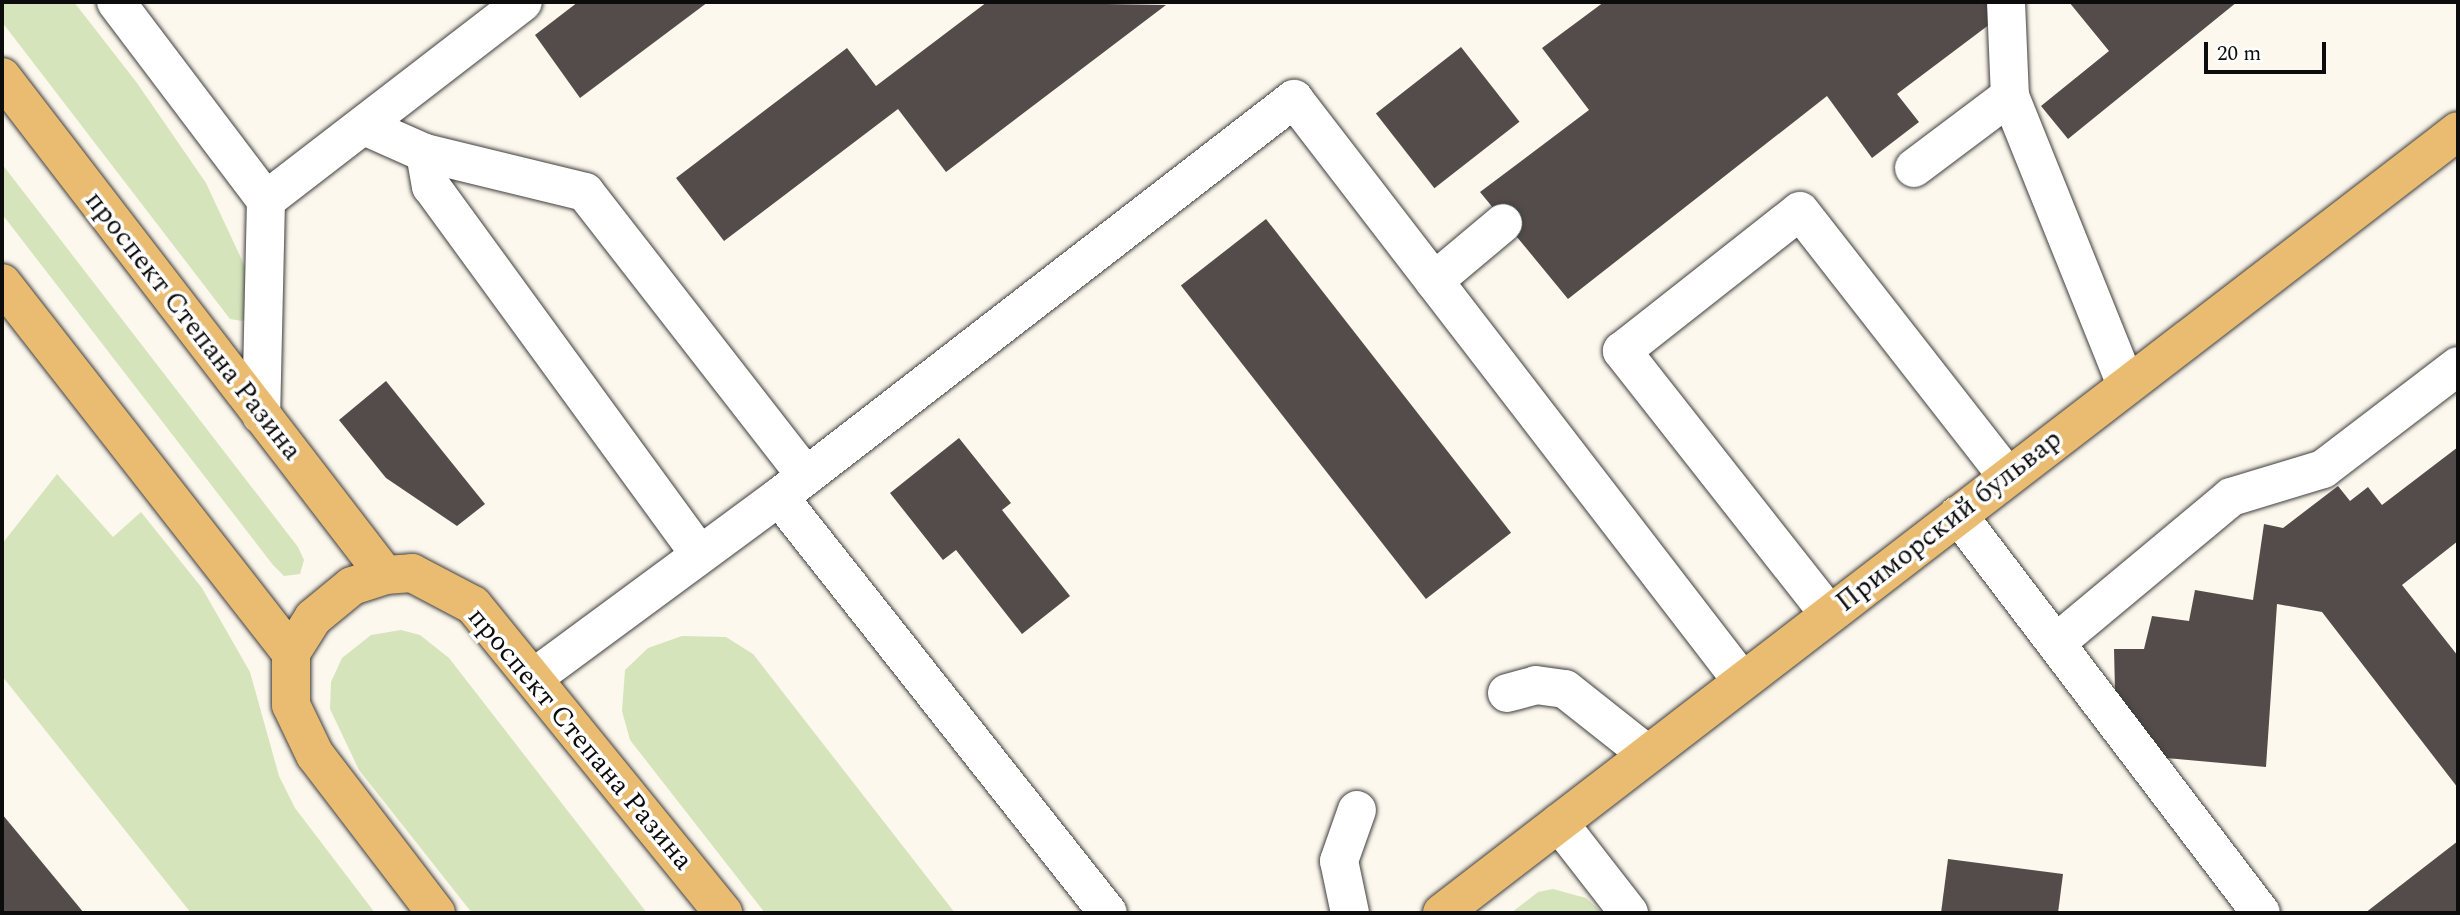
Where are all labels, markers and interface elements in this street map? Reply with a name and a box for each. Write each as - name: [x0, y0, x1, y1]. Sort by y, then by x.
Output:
- scale bar: [2208, 28, 2330, 72]
- text: 20 m: [2217, 38, 2261, 70]
- street label: проспект Степана Разина: [77, 185, 309, 467]
- street label: Приморский бульвар: [1829, 422, 2069, 620]
- street label: проспект Степана Разина: [460, 601, 700, 877]

